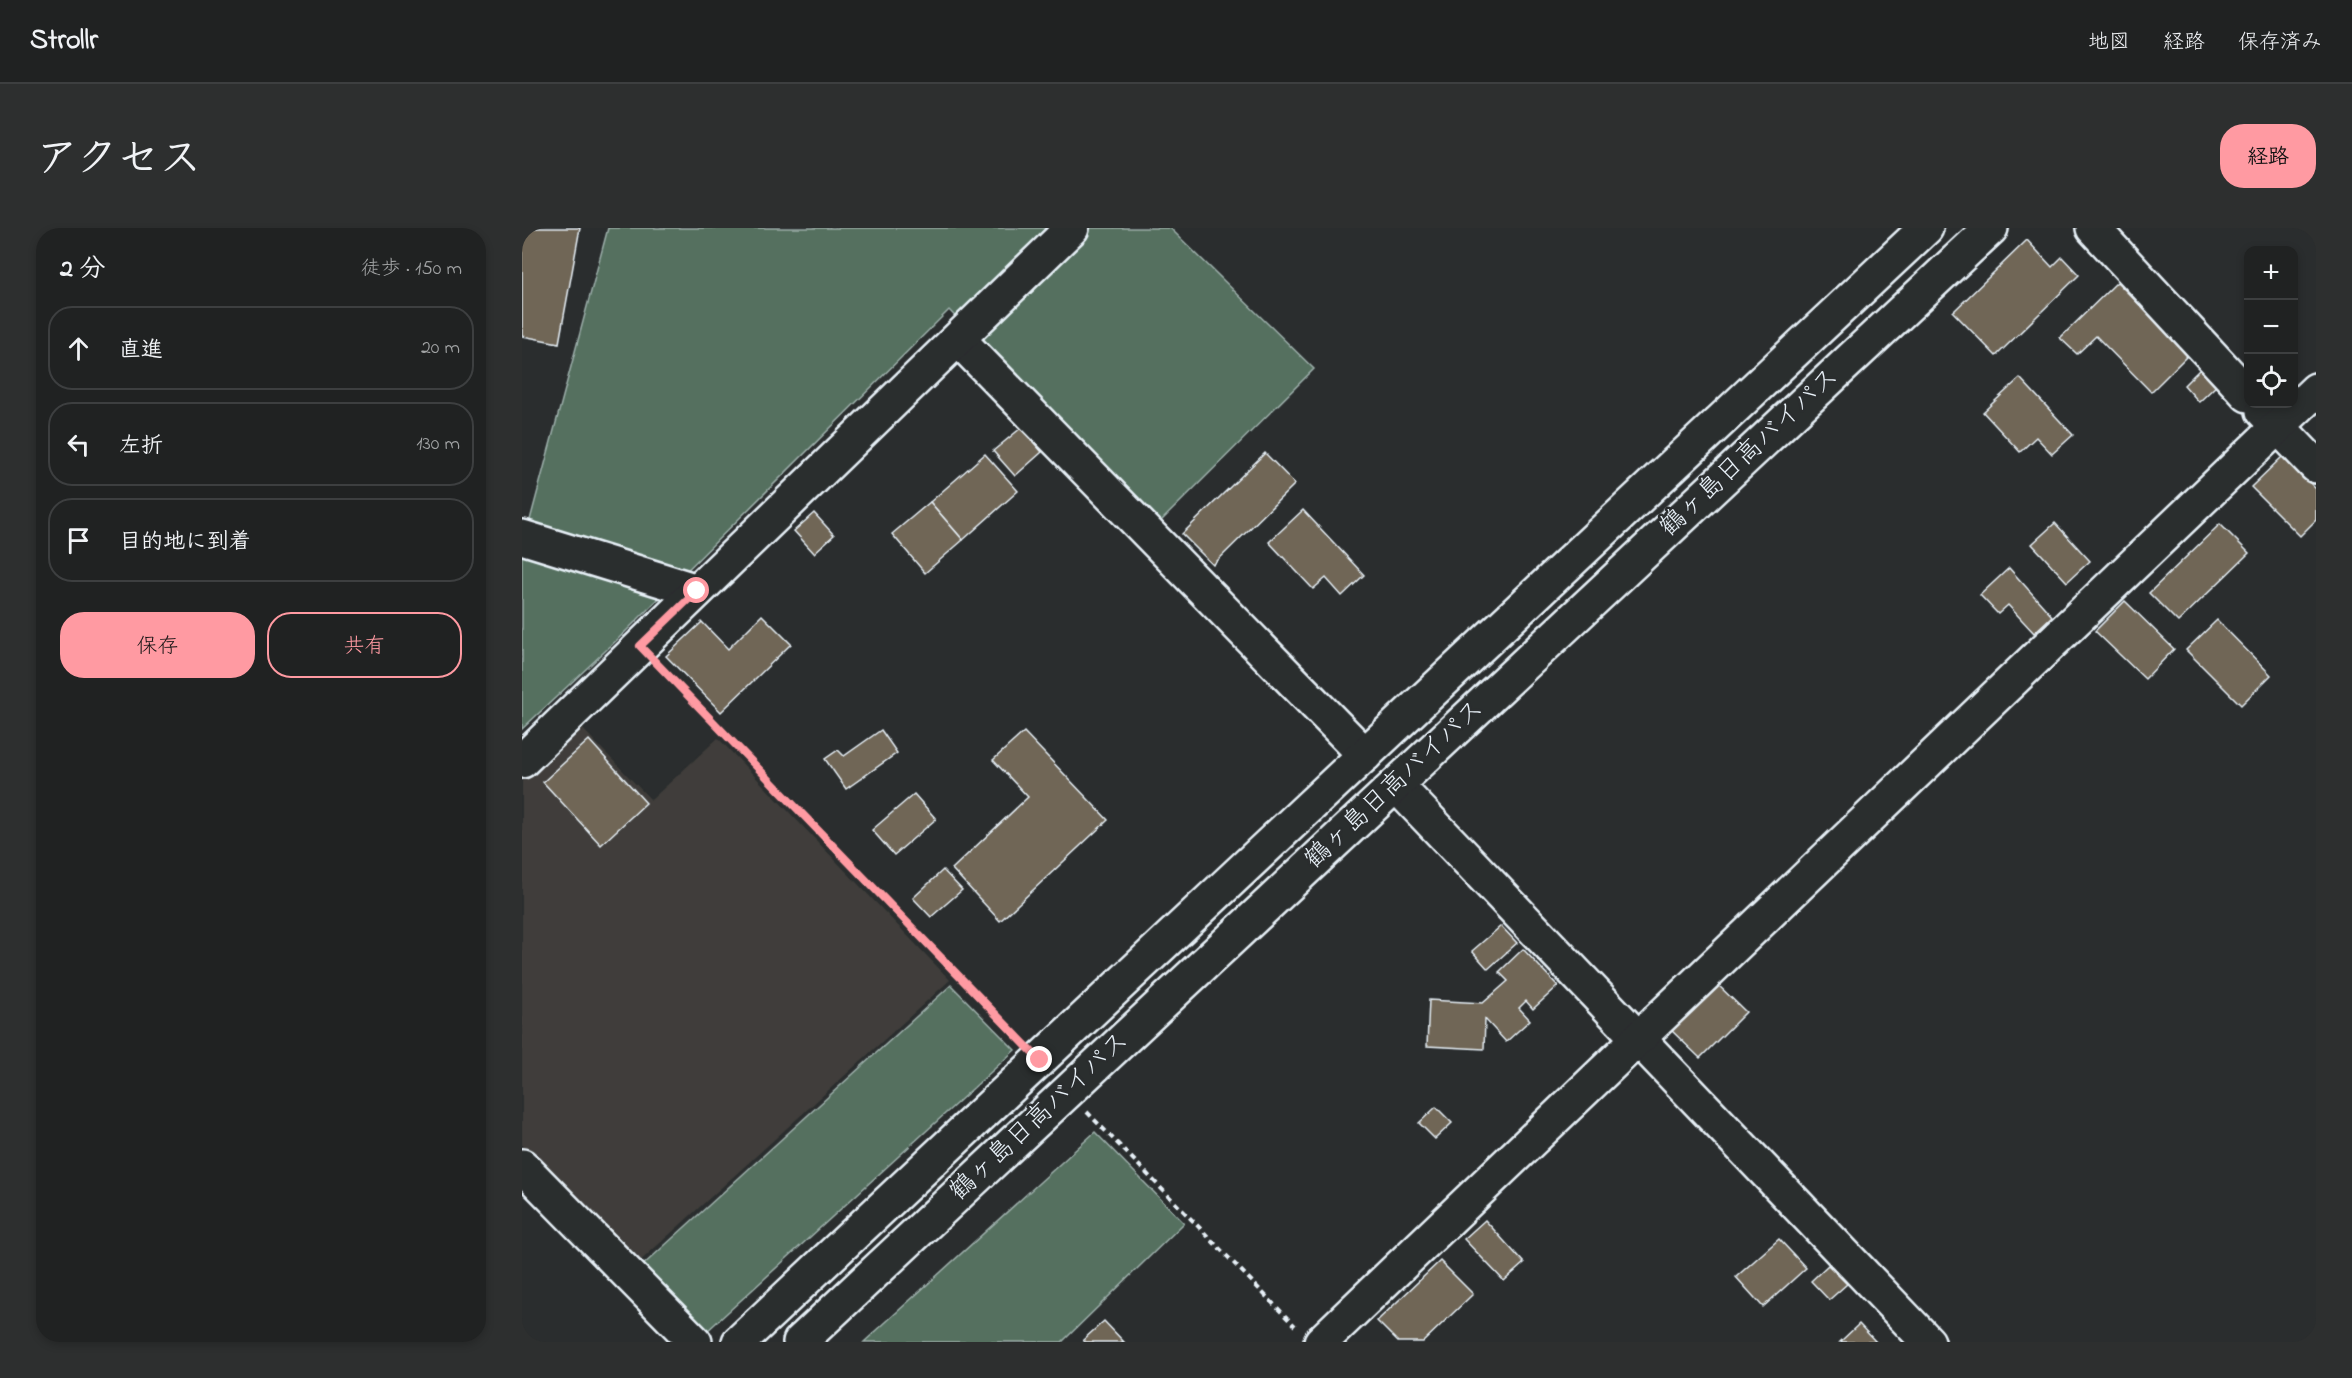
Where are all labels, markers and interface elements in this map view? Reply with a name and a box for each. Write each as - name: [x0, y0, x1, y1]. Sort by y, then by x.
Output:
- text: Strollr: [30, 21, 98, 62]
- text: 地図: [2088, 28, 2130, 58]
- text: 経路: [2163, 28, 2205, 58]
- text: 保存済み: [2238, 28, 2322, 58]
- button: 経路: [2220, 124, 2316, 188]
- text: アクセス: [36, 130, 201, 191]
- map controls: [2244, 246, 2298, 408]
- button: +: [2244, 246, 2298, 300]
- text: 2 分: [60, 251, 105, 289]
- text: 徒歩 · 150 m: [361, 255, 462, 284]
- button: −: [2244, 300, 2298, 354]
- icon: ahead: [62, 332, 95, 365]
- text: 20 m: [421, 334, 460, 363]
- text: 直進: [119, 335, 163, 367]
- button: locate: [2244, 354, 2298, 408]
- street label: 鶴ヶ島日高バイパス: [1652, 359, 1848, 547]
- icon: left: [62, 428, 95, 461]
- text: 130 m: [416, 430, 460, 459]
- text: 左折: [119, 431, 163, 463]
- icon: arrive: [62, 524, 95, 557]
- text: 目的地に到着: [119, 527, 251, 559]
- route start: [683, 577, 709, 603]
- button: 保存: [60, 612, 255, 678]
- button: 共有: [267, 612, 462, 678]
- street label: 鶴ヶ島日高バイパス: [1297, 691, 1493, 879]
- street label: 鶴ヶ島日高バイパス: [942, 1023, 1138, 1211]
- route end: [1026, 1046, 1052, 1072]

